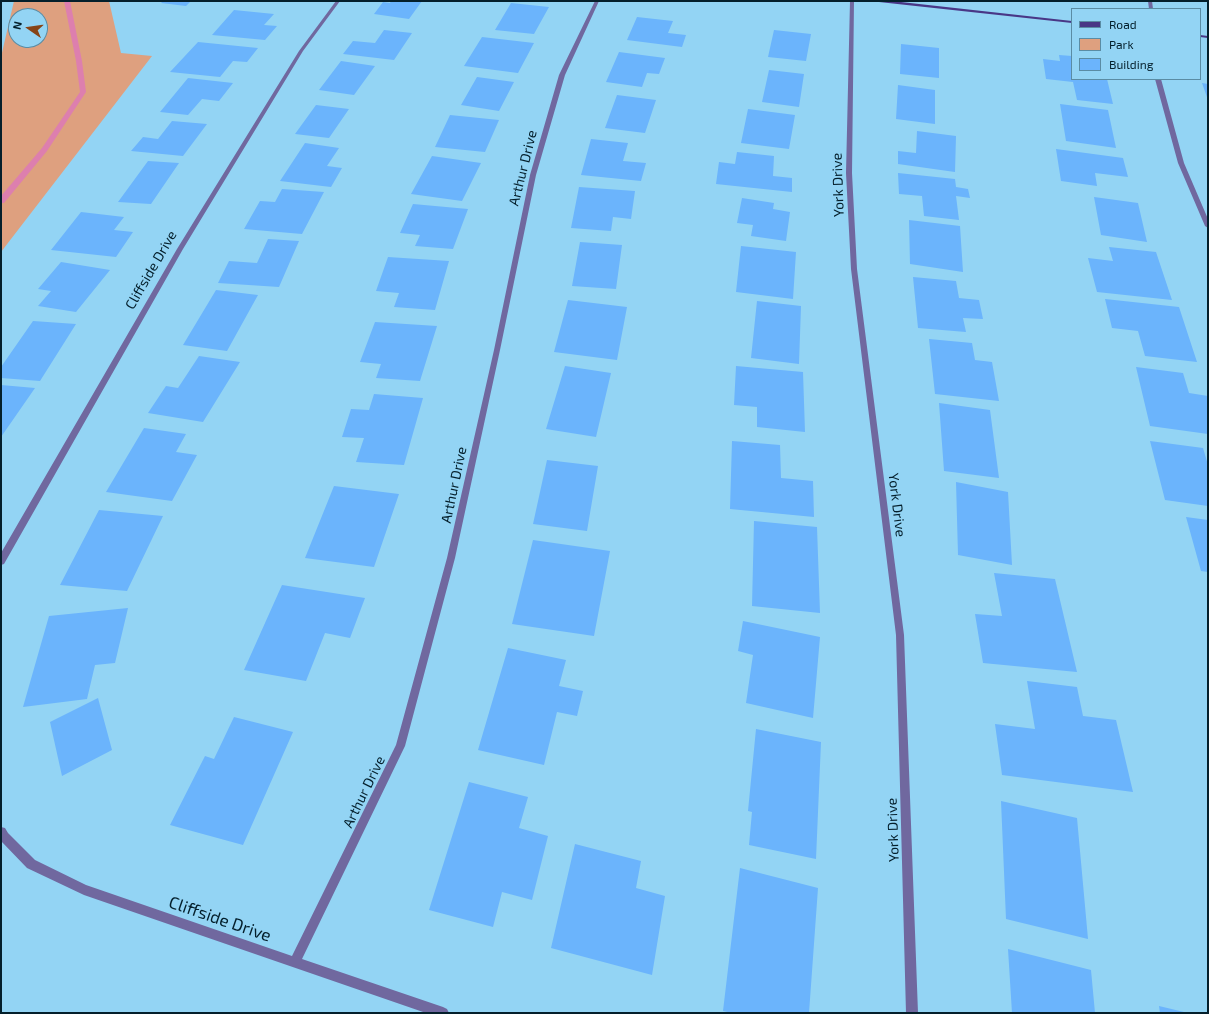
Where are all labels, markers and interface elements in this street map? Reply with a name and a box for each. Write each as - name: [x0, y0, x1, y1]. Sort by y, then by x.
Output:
- north arrow: [8, 8, 48, 48]
- legend: [1071, 8, 1201, 80]
- text: Road: [1109, 17, 1137, 31]
- text: N: [10, 20, 24, 31]
- text: Park: [1109, 37, 1134, 51]
- text: Building: [1109, 57, 1153, 71]
- street label: Arthur Drive: [505, 128, 541, 208]
- street label: York Drive: [828, 153, 848, 217]
- street label: Cliffside Drive: [122, 228, 180, 312]
- street label: Arthur Drive: [438, 445, 470, 525]
- street label: York Drive: [885, 472, 909, 538]
- street label: Arthur Drive: [339, 753, 389, 831]
- street label: York Drive: [883, 798, 903, 862]
- street label: Cliffside Drive: [166, 892, 274, 946]

